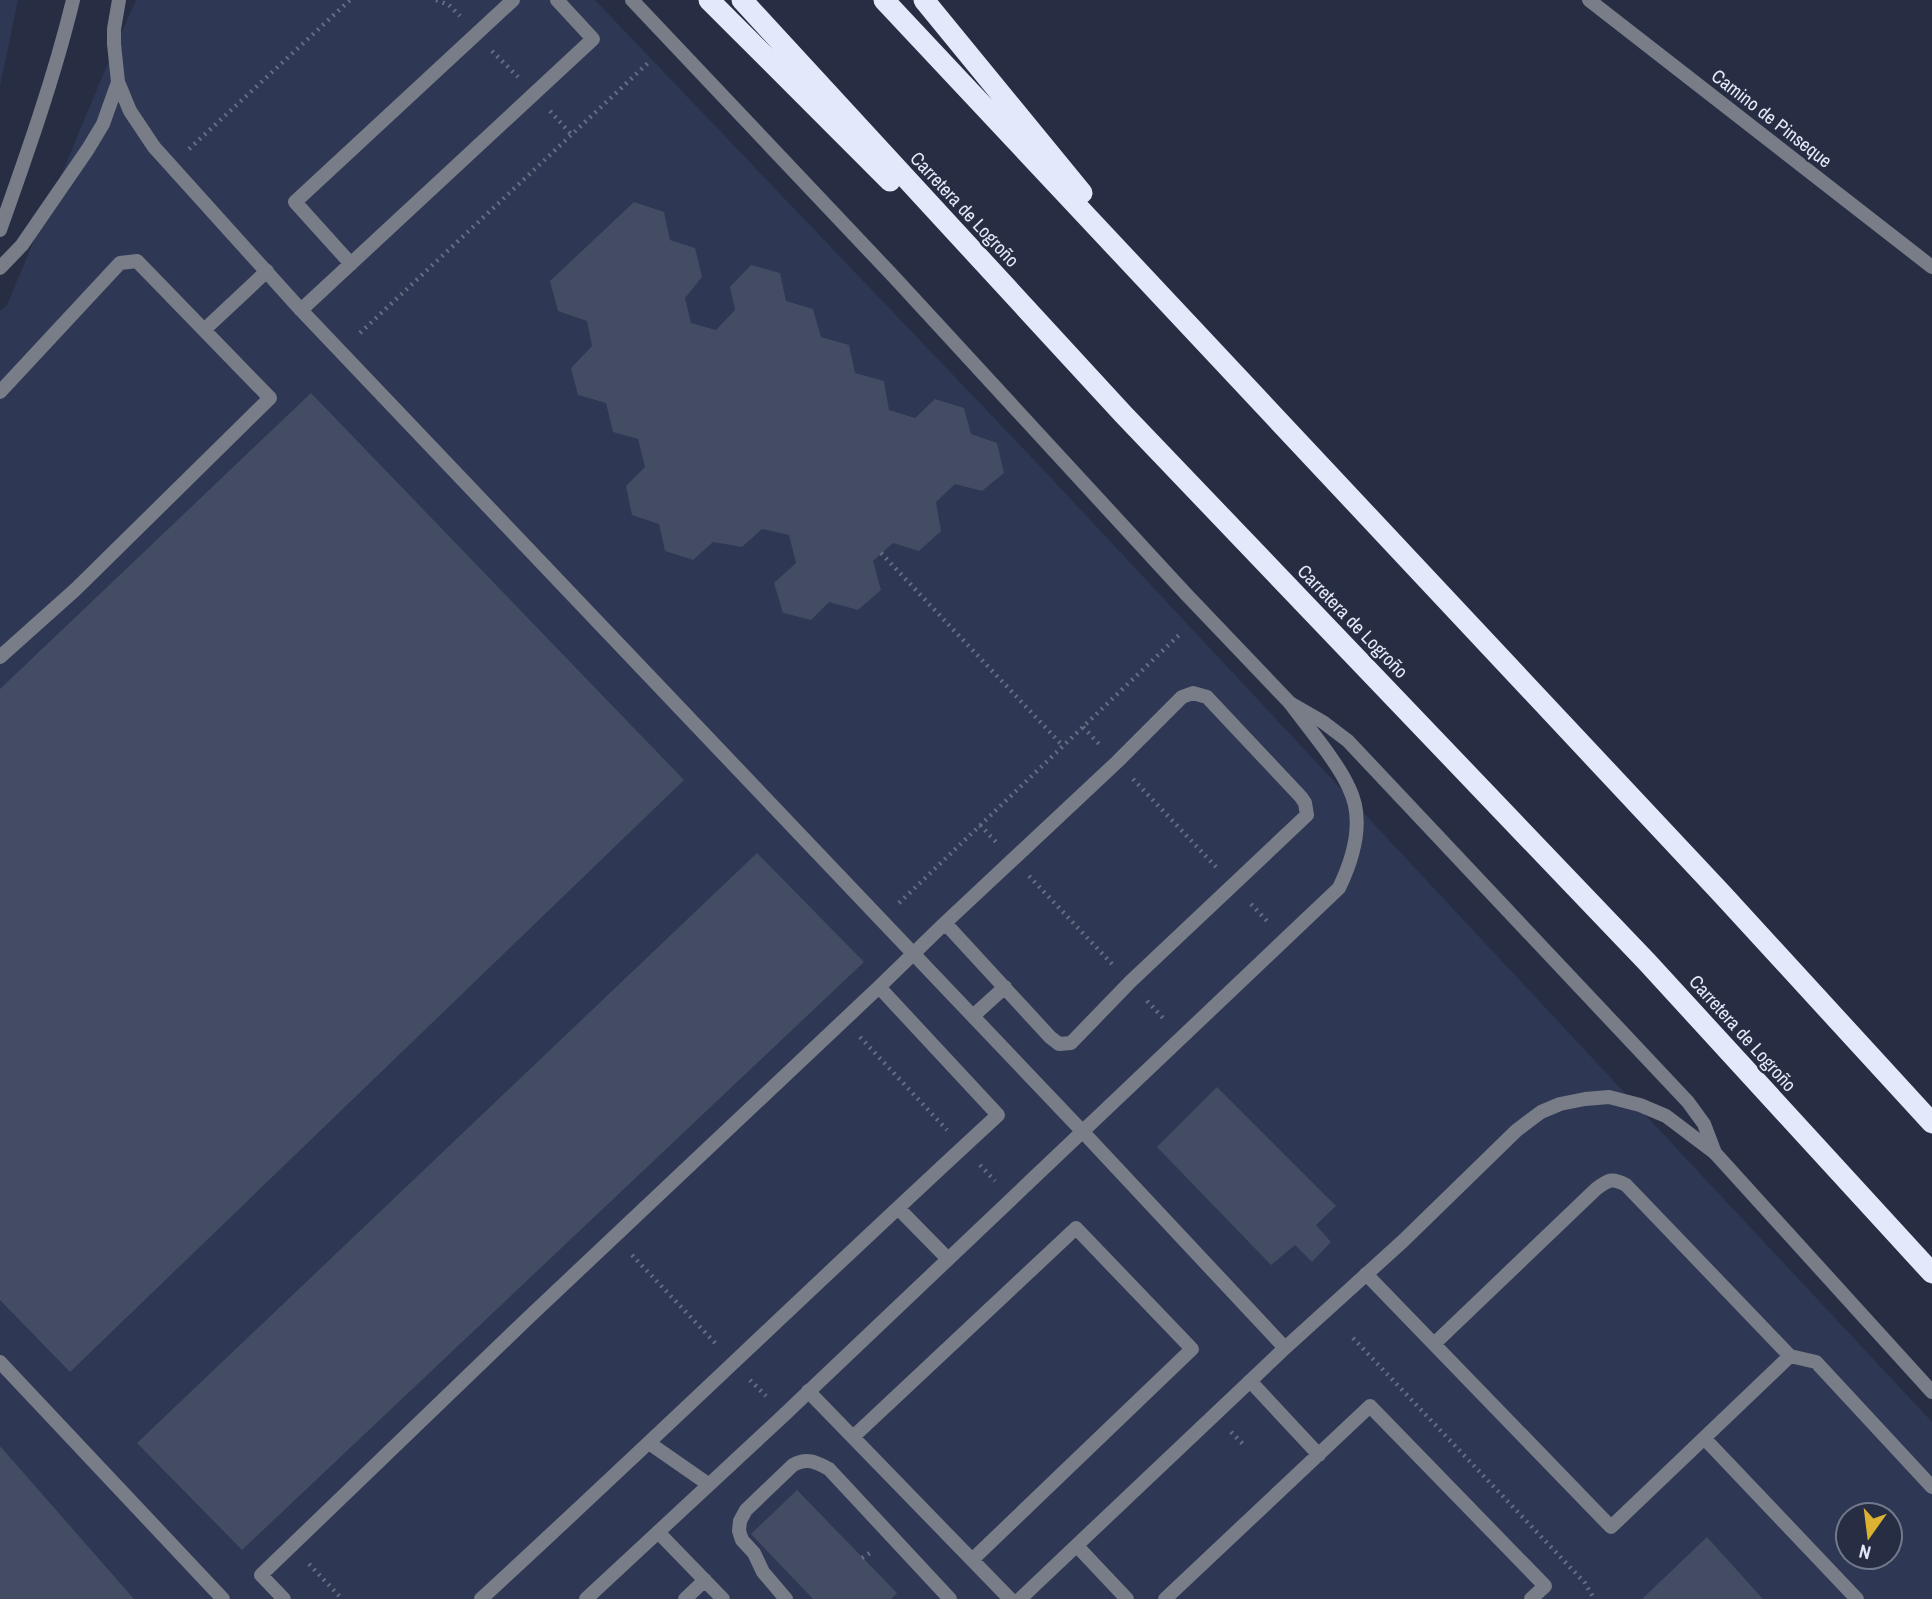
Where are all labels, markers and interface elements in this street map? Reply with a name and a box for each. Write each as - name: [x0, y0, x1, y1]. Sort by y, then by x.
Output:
- street label: Camino de Pinseque: [1706, 63, 1838, 173]
- street label: Carretera de Logroño: [905, 146, 1025, 272]
- street label: Carretera de Logroño: [1292, 558, 1414, 684]
- street label: Carretera de Logroño: [1683, 969, 1803, 1097]
- north arrow: [1834, 1501, 1904, 1571]
- text: N: [1856, 1539, 1873, 1566]

